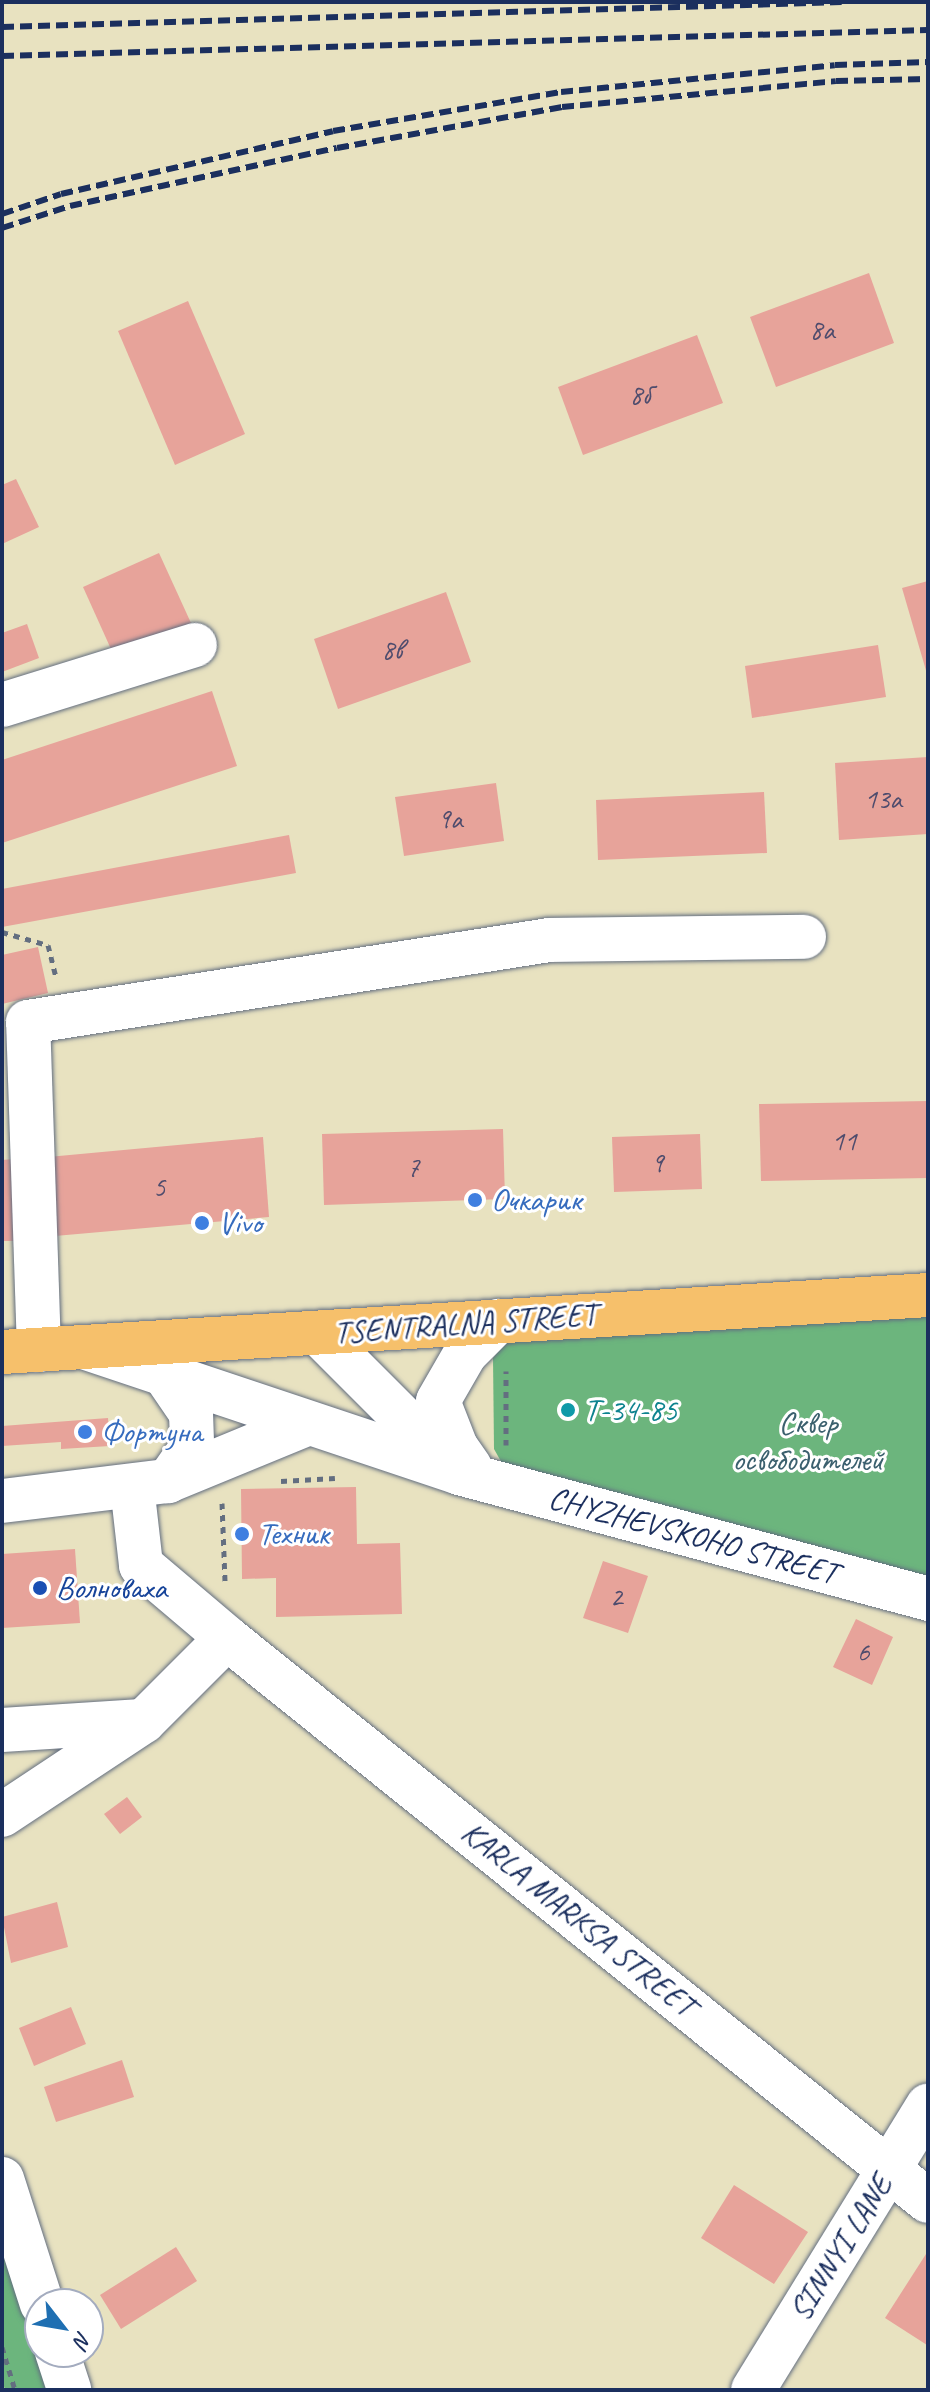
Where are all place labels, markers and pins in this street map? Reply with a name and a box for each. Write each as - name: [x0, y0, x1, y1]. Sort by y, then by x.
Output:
- place label: Очкарик: [491, 1181, 581, 1219]
- marker: Очкарик: [466, 1191, 484, 1209]
- place label: Vivo: [218, 1204, 262, 1242]
- marker: Vivo: [193, 1214, 211, 1232]
- place label: Т-34-85: [584, 1391, 677, 1429]
- marker: Т-34-85: [559, 1401, 577, 1419]
- place label: Фортуна: [101, 1413, 202, 1451]
- marker: Фортуна: [76, 1423, 94, 1441]
- place label: Техник: [258, 1515, 329, 1553]
- marker: Техник: [233, 1525, 251, 1543]
- place label: Волноваха: [56, 1569, 167, 1607]
- marker: Волноваха: [31, 1579, 49, 1597]

